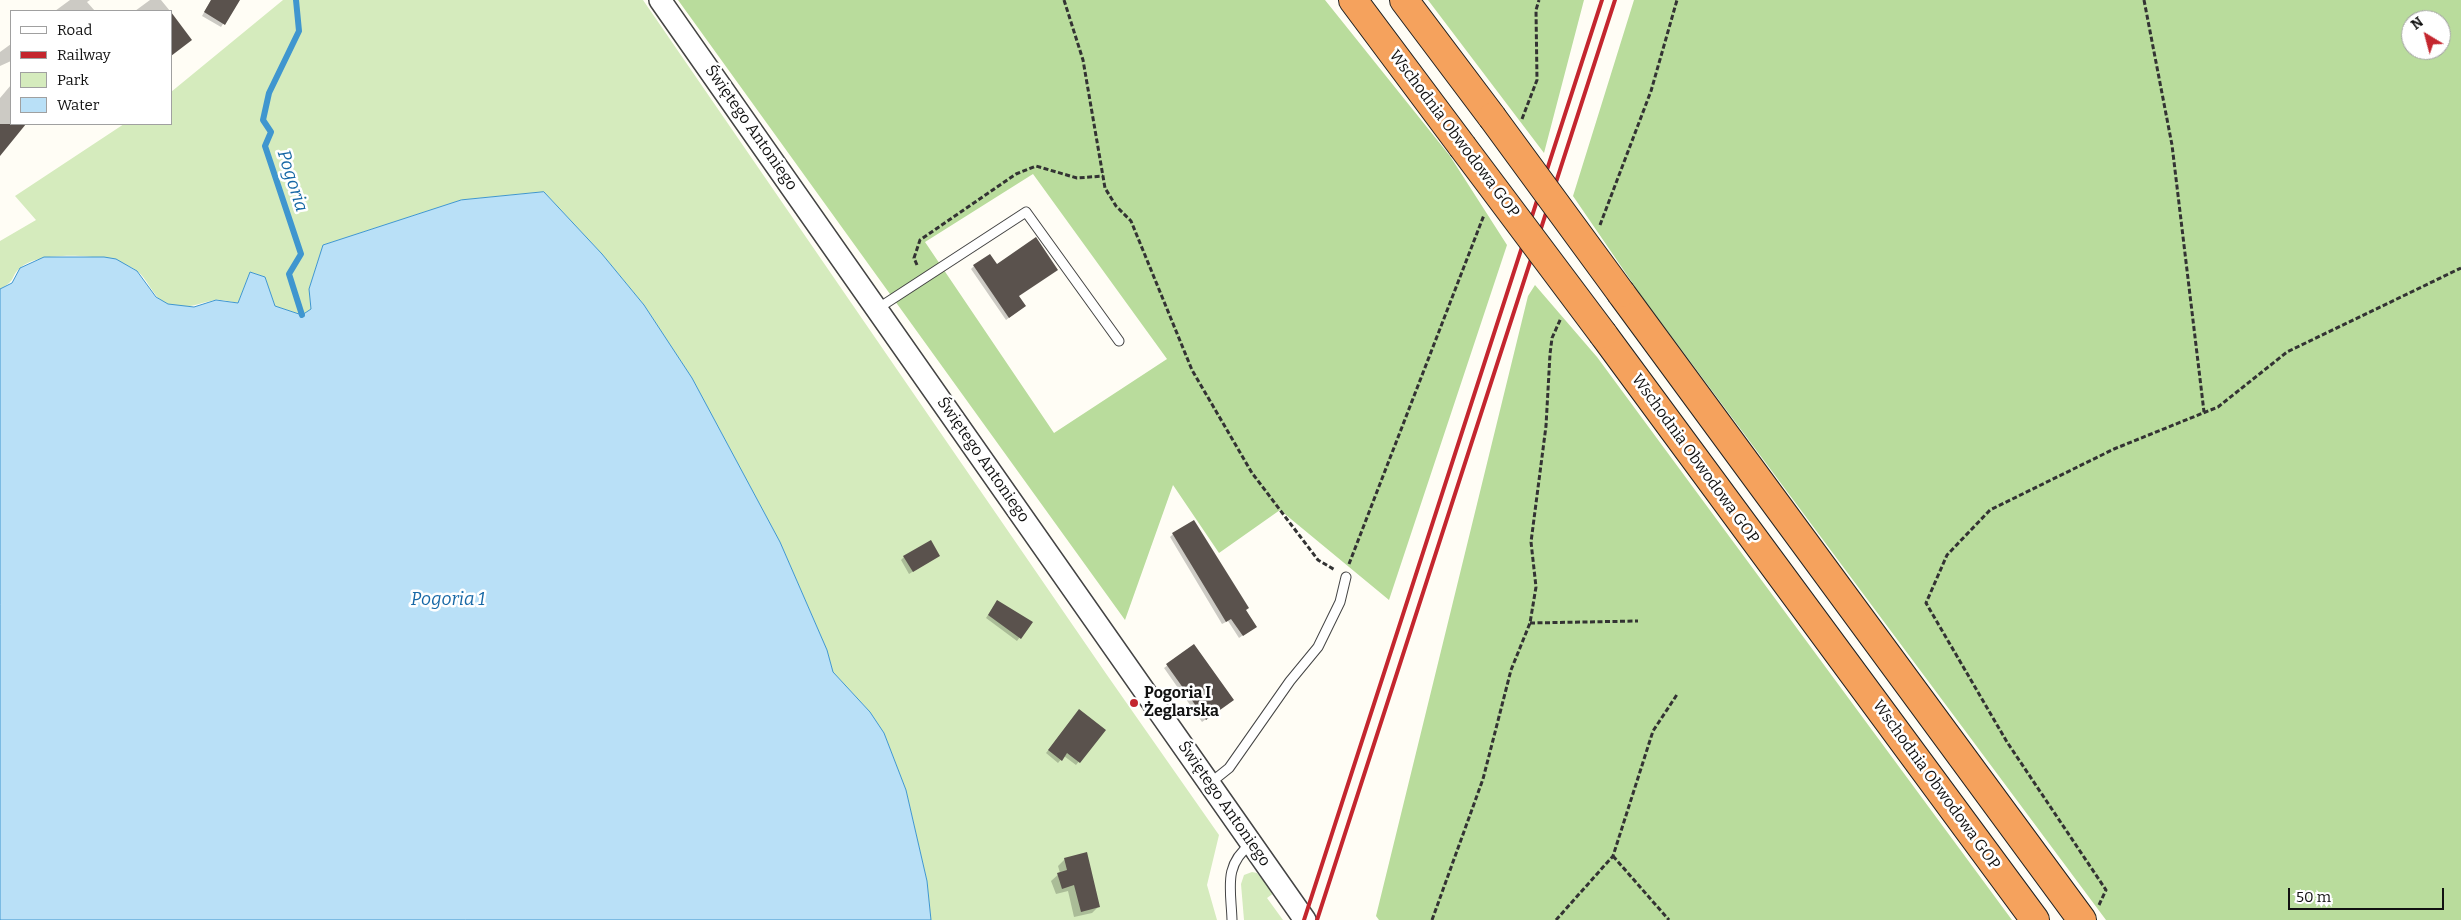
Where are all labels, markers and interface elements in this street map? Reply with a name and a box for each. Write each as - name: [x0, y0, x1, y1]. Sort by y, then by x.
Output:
- legend: [10, 10, 172, 125]
- north arrow: [2401, 10, 2451, 60]
- text: N: [2408, 13, 2427, 33]
- text: Road: [57, 21, 92, 39]
- text: Railway: [57, 46, 111, 64]
- street label: Wschodnia Obwodowa GOP: [1385, 47, 1523, 221]
- street label: Świętego Antoniego: [701, 62, 801, 194]
- text: Park: [57, 71, 89, 89]
- text: Water: [57, 96, 99, 114]
- water label: Pogoria: [272, 147, 312, 215]
- street label: Wschodnia Obwodowa GOP: [1627, 371, 1763, 547]
- street label: Świętego Antoniego: [933, 394, 1033, 526]
- water label: Pogoria 1: [411, 589, 485, 611]
- place label: Pogoria I Żeglarska: [1144, 684, 1219, 722]
- marker: Pogoria I Żeglarska: [1128, 697, 1140, 709]
- street label: Wschodnia Obwodowa GOP: [1868, 697, 2004, 873]
- street label: Świętego Antoniego: [1174, 738, 1274, 870]
- scale bar: [2291, 878, 2447, 910]
- text: 50 m: [2296, 888, 2331, 906]

